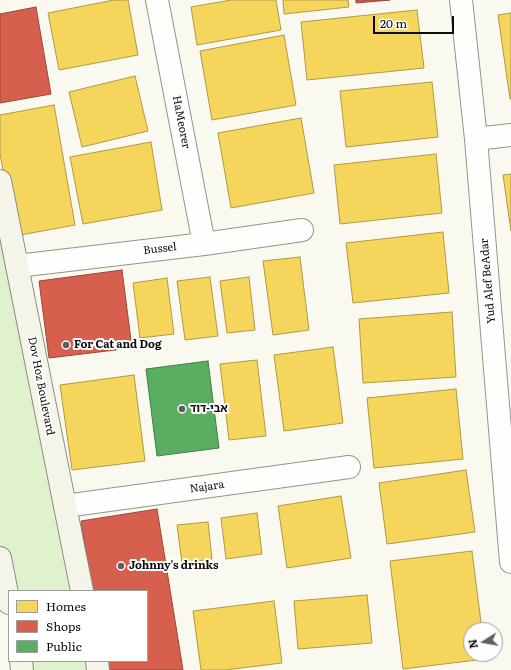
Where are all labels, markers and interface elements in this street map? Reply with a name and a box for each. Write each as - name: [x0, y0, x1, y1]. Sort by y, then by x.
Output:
- scale bar: [375, 8, 456, 34]
- text: 20 m: [380, 14, 407, 32]
- street label: HaMeorer: [169, 94, 193, 150]
- street label: Yud Alef BeAdar: [478, 238, 498, 324]
- street label: Bussel: [143, 240, 177, 258]
- street label: Dov Hoz Boulevard: [25, 336, 57, 436]
- place label: For Cat and Dog: [74, 338, 162, 352]
- marker: For Cat and Dog: [61, 340, 71, 350]
- place label: אבי-דוד: [190, 402, 228, 416]
- marker: אבי-דוד: [177, 404, 187, 414]
- street label: Najara: [189, 478, 225, 496]
- place label: Johnny's drinks: [129, 559, 218, 573]
- marker: Johnny's drinks: [116, 561, 126, 571]
- legend: [8, 590, 148, 662]
- text: Homes: [46, 597, 86, 615]
- text: Shops: [46, 617, 81, 635]
- north arrow: [463, 622, 503, 662]
- text: Public: [46, 637, 82, 655]
- text: N: [463, 638, 481, 650]

